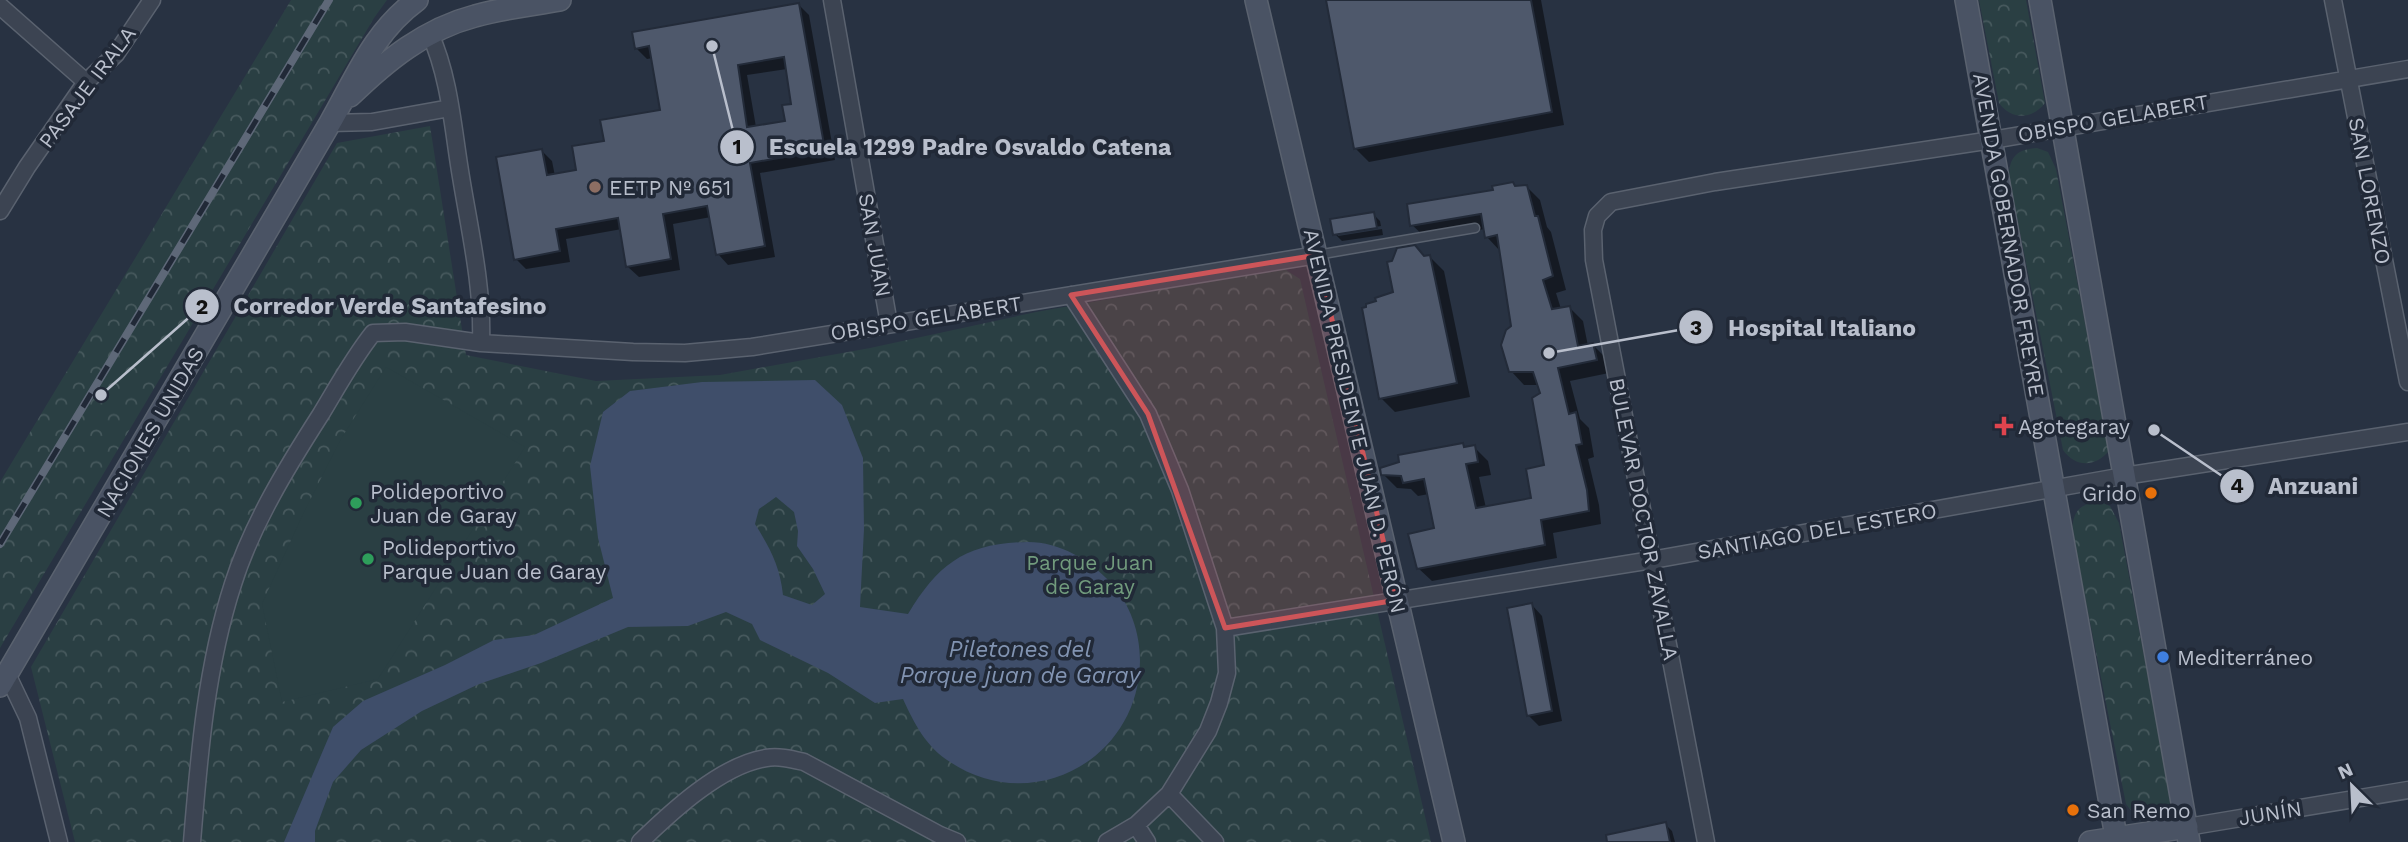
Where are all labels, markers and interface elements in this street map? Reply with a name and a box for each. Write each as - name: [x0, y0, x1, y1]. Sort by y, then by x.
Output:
- street label: PASAJE IRALA: [33, 21, 141, 153]
- street label: AVENIDA GOBERNADOR FREYRE: [1968, 71, 2050, 399]
- street label: OBISPO GELABERT: [2016, 89, 2211, 147]
- street label: SAN LORENZO: [2344, 116, 2396, 266]
- callout: Escuela 1299 Padre Osvaldo Catena: [720, 125, 1186, 169]
- text: 1: [732, 134, 742, 159]
- text: Escuela 1299 Padre Osvaldo Catena: [769, 134, 1172, 161]
- place label: EETP Nº 651: [609, 175, 731, 200]
- marker: EETP Nº 651: [587, 179, 603, 195]
- street label: SAN JUAN: [854, 191, 896, 299]
- street label: AVENIDA PRESIDENTE JUAN D. PERÓN: [1299, 226, 1411, 616]
- callout: Corredor Verde Santafesino: [184, 284, 561, 328]
- street label: OBISPO GELABERT: [829, 290, 1024, 345]
- text: Corredor Verde Santafesino: [233, 293, 547, 320]
- text: 2: [196, 294, 208, 319]
- callout: Hospital Italiano: [1678, 305, 1930, 349]
- text: 3: [1690, 315, 1702, 340]
- text: Hospital Italiano: [1728, 315, 1916, 342]
- street label: NACIONES UNIDAS: [91, 342, 209, 522]
- street label: BULEVAR DOCTOR ZAVALLA: [1604, 376, 1684, 662]
- place label: Agotegaray: [2018, 414, 2130, 439]
- marker: Agotegaray: [1996, 418, 2012, 434]
- callout: Anzuani: [2219, 464, 2372, 508]
- text: 4: [2230, 473, 2244, 498]
- text: Anzuani: [2268, 473, 2358, 500]
- place label: Polideportivo Juan de Garay: [370, 479, 517, 528]
- place label: Grido: [2082, 481, 2137, 506]
- marker: Grido: [2143, 485, 2159, 501]
- marker: Polideportivo Juan de Garay: [348, 495, 364, 511]
- street label: SANTIAGO DEL ESTERO: [1695, 498, 1939, 564]
- place label: Polideportivo Parque Juan de Garay: [382, 535, 607, 584]
- park label: Parque Juan de Garay: [1026, 550, 1154, 599]
- marker: Polideportivo Parque Juan de Garay: [360, 551, 376, 567]
- water label: Piletones del Parque juan de Garay: [900, 636, 1142, 689]
- place label: Mediterráneo: [2177, 645, 2313, 670]
- marker: Mediterráneo: [2155, 649, 2171, 665]
- north arrow: [2317, 751, 2387, 821]
- text: N: [2334, 758, 2356, 784]
- street label: JUNÍN: [2237, 796, 2303, 830]
- place label: San Remo: [2087, 798, 2191, 823]
- marker: San Remo: [2065, 802, 2081, 818]

